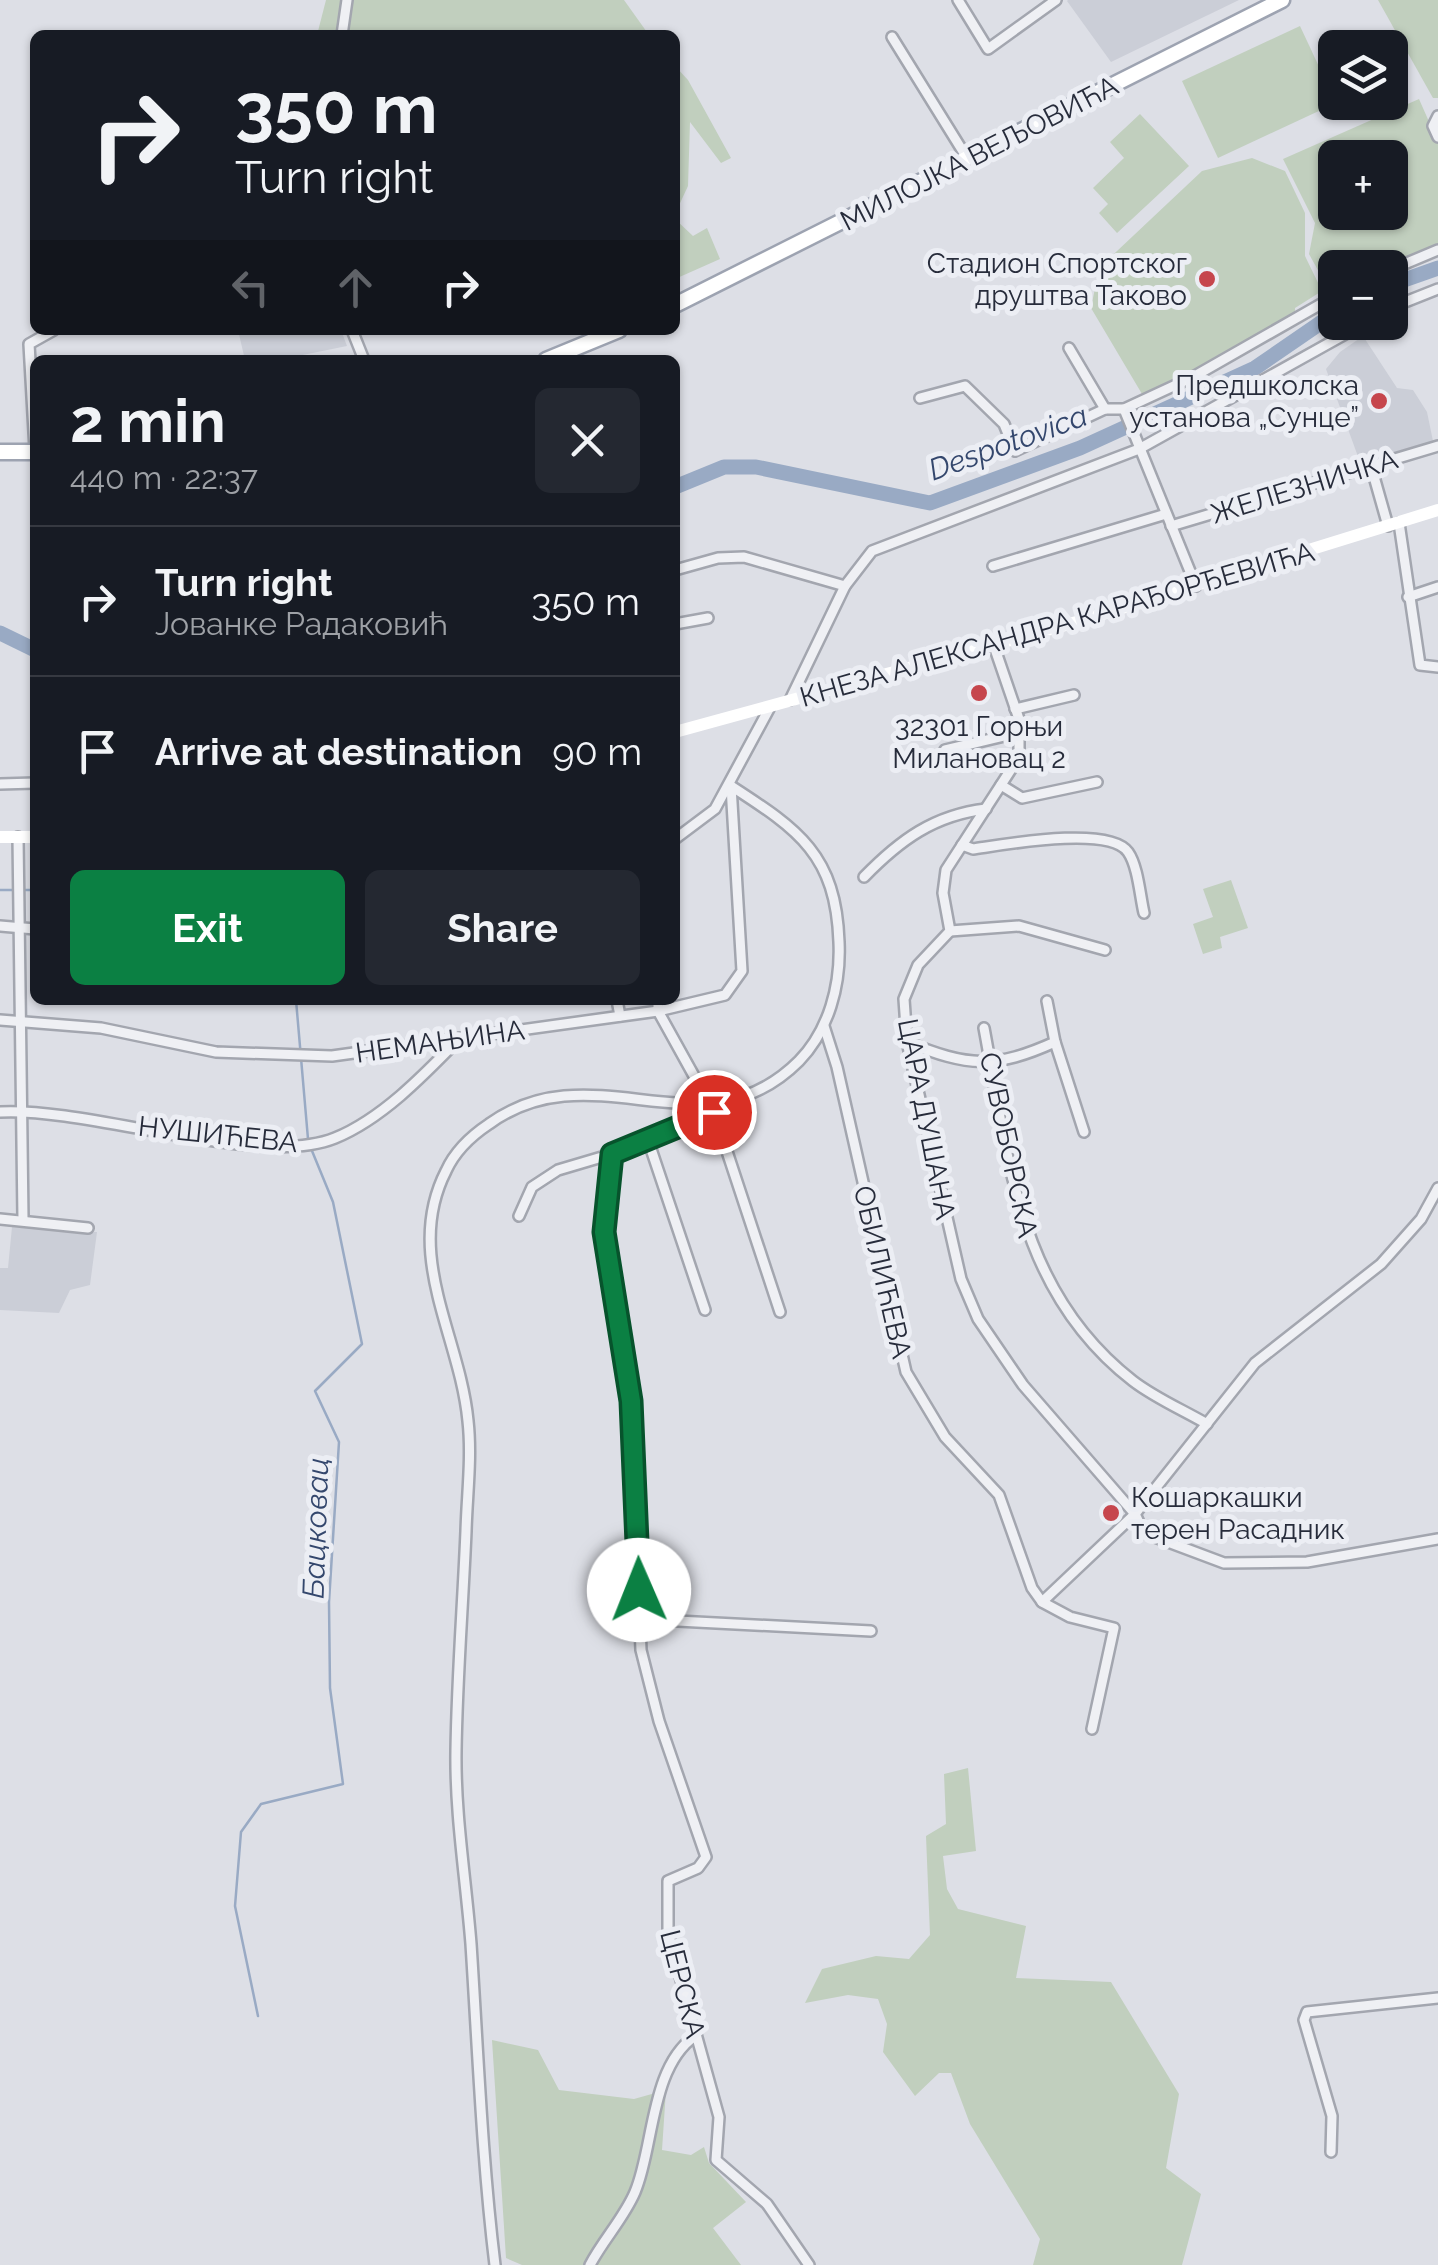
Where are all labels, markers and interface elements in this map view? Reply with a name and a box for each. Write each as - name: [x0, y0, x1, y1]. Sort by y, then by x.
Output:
- map controls: [1318, 30, 1408, 340]
- button: layers: [1318, 30, 1408, 120]
- text: 350 m: [235, 67, 438, 149]
- street label: МИЛОЈКА ВЕЉОВИЋА: [835, 69, 1123, 238]
- icon: right: [70, 70, 200, 200]
- button: +: [1318, 140, 1408, 230]
- text: Turn right: [235, 151, 433, 204]
- place label: Стадион Спортског друштва Таково: [927, 247, 1187, 312]
- button: −: [1318, 250, 1408, 340]
- icon: left: [223, 260, 278, 315]
- icon: ahead: [328, 260, 383, 315]
- icon: right: [433, 260, 488, 315]
- marker: Стадион Спортског друштва Таково: [1196, 268, 1218, 290]
- place label: Предшколска установа „Сунце”: [1129, 369, 1359, 434]
- text: 2 min: [70, 386, 226, 456]
- button: close: [535, 388, 640, 493]
- marker: Предшколска установа „Сунце”: [1368, 390, 1390, 412]
- water label: Despotovica: [924, 398, 1092, 487]
- street label: ЖЕЛЕЗНИЧКА: [1207, 442, 1402, 531]
- text: 440 m · 22:37: [70, 459, 258, 496]
- street label: КНЕЗА АЛЕКСАНДРА КАРАЂОРЂЕВИЋА: [796, 535, 1318, 714]
- text: Turn right: [155, 560, 332, 605]
- icon: right: [70, 574, 125, 629]
- text: 350 m: [531, 579, 640, 624]
- text: Јованке Радаковић: [155, 605, 448, 642]
- marker: 32301 Горњи Милановац 2: [968, 682, 990, 704]
- place label: 32301 Горњи Милановац 2: [892, 710, 1066, 775]
- icon: arrive: [70, 724, 125, 779]
- text: Arrive at destination: [155, 729, 522, 774]
- text: 90 m: [552, 729, 642, 774]
- button: Exit: [70, 870, 345, 985]
- button: Share: [365, 870, 640, 985]
- street label: НЕМАЊИНА: [353, 1013, 527, 1070]
- street label: ЦАРА ДУШАНА: [891, 1016, 962, 1222]
- street label: СУВОБОРСКА: [973, 1049, 1044, 1241]
- pin: [672, 1070, 757, 1155]
- icon: arrive: [687, 1085, 742, 1140]
- street label: НУШИЋЕВА: [137, 1110, 299, 1159]
- street label: ОБИЛИЋЕВА: [847, 1182, 918, 1362]
- water label: Бацковац: [296, 1457, 335, 1599]
- place label: Кошаркашки терен Расадник: [1131, 1481, 1345, 1546]
- marker: Кошаркашки терен Расадник: [1100, 1502, 1122, 1524]
- position arrow: [587, 1538, 691, 1642]
- street label: ЦЕРСКА: [653, 1926, 712, 2042]

